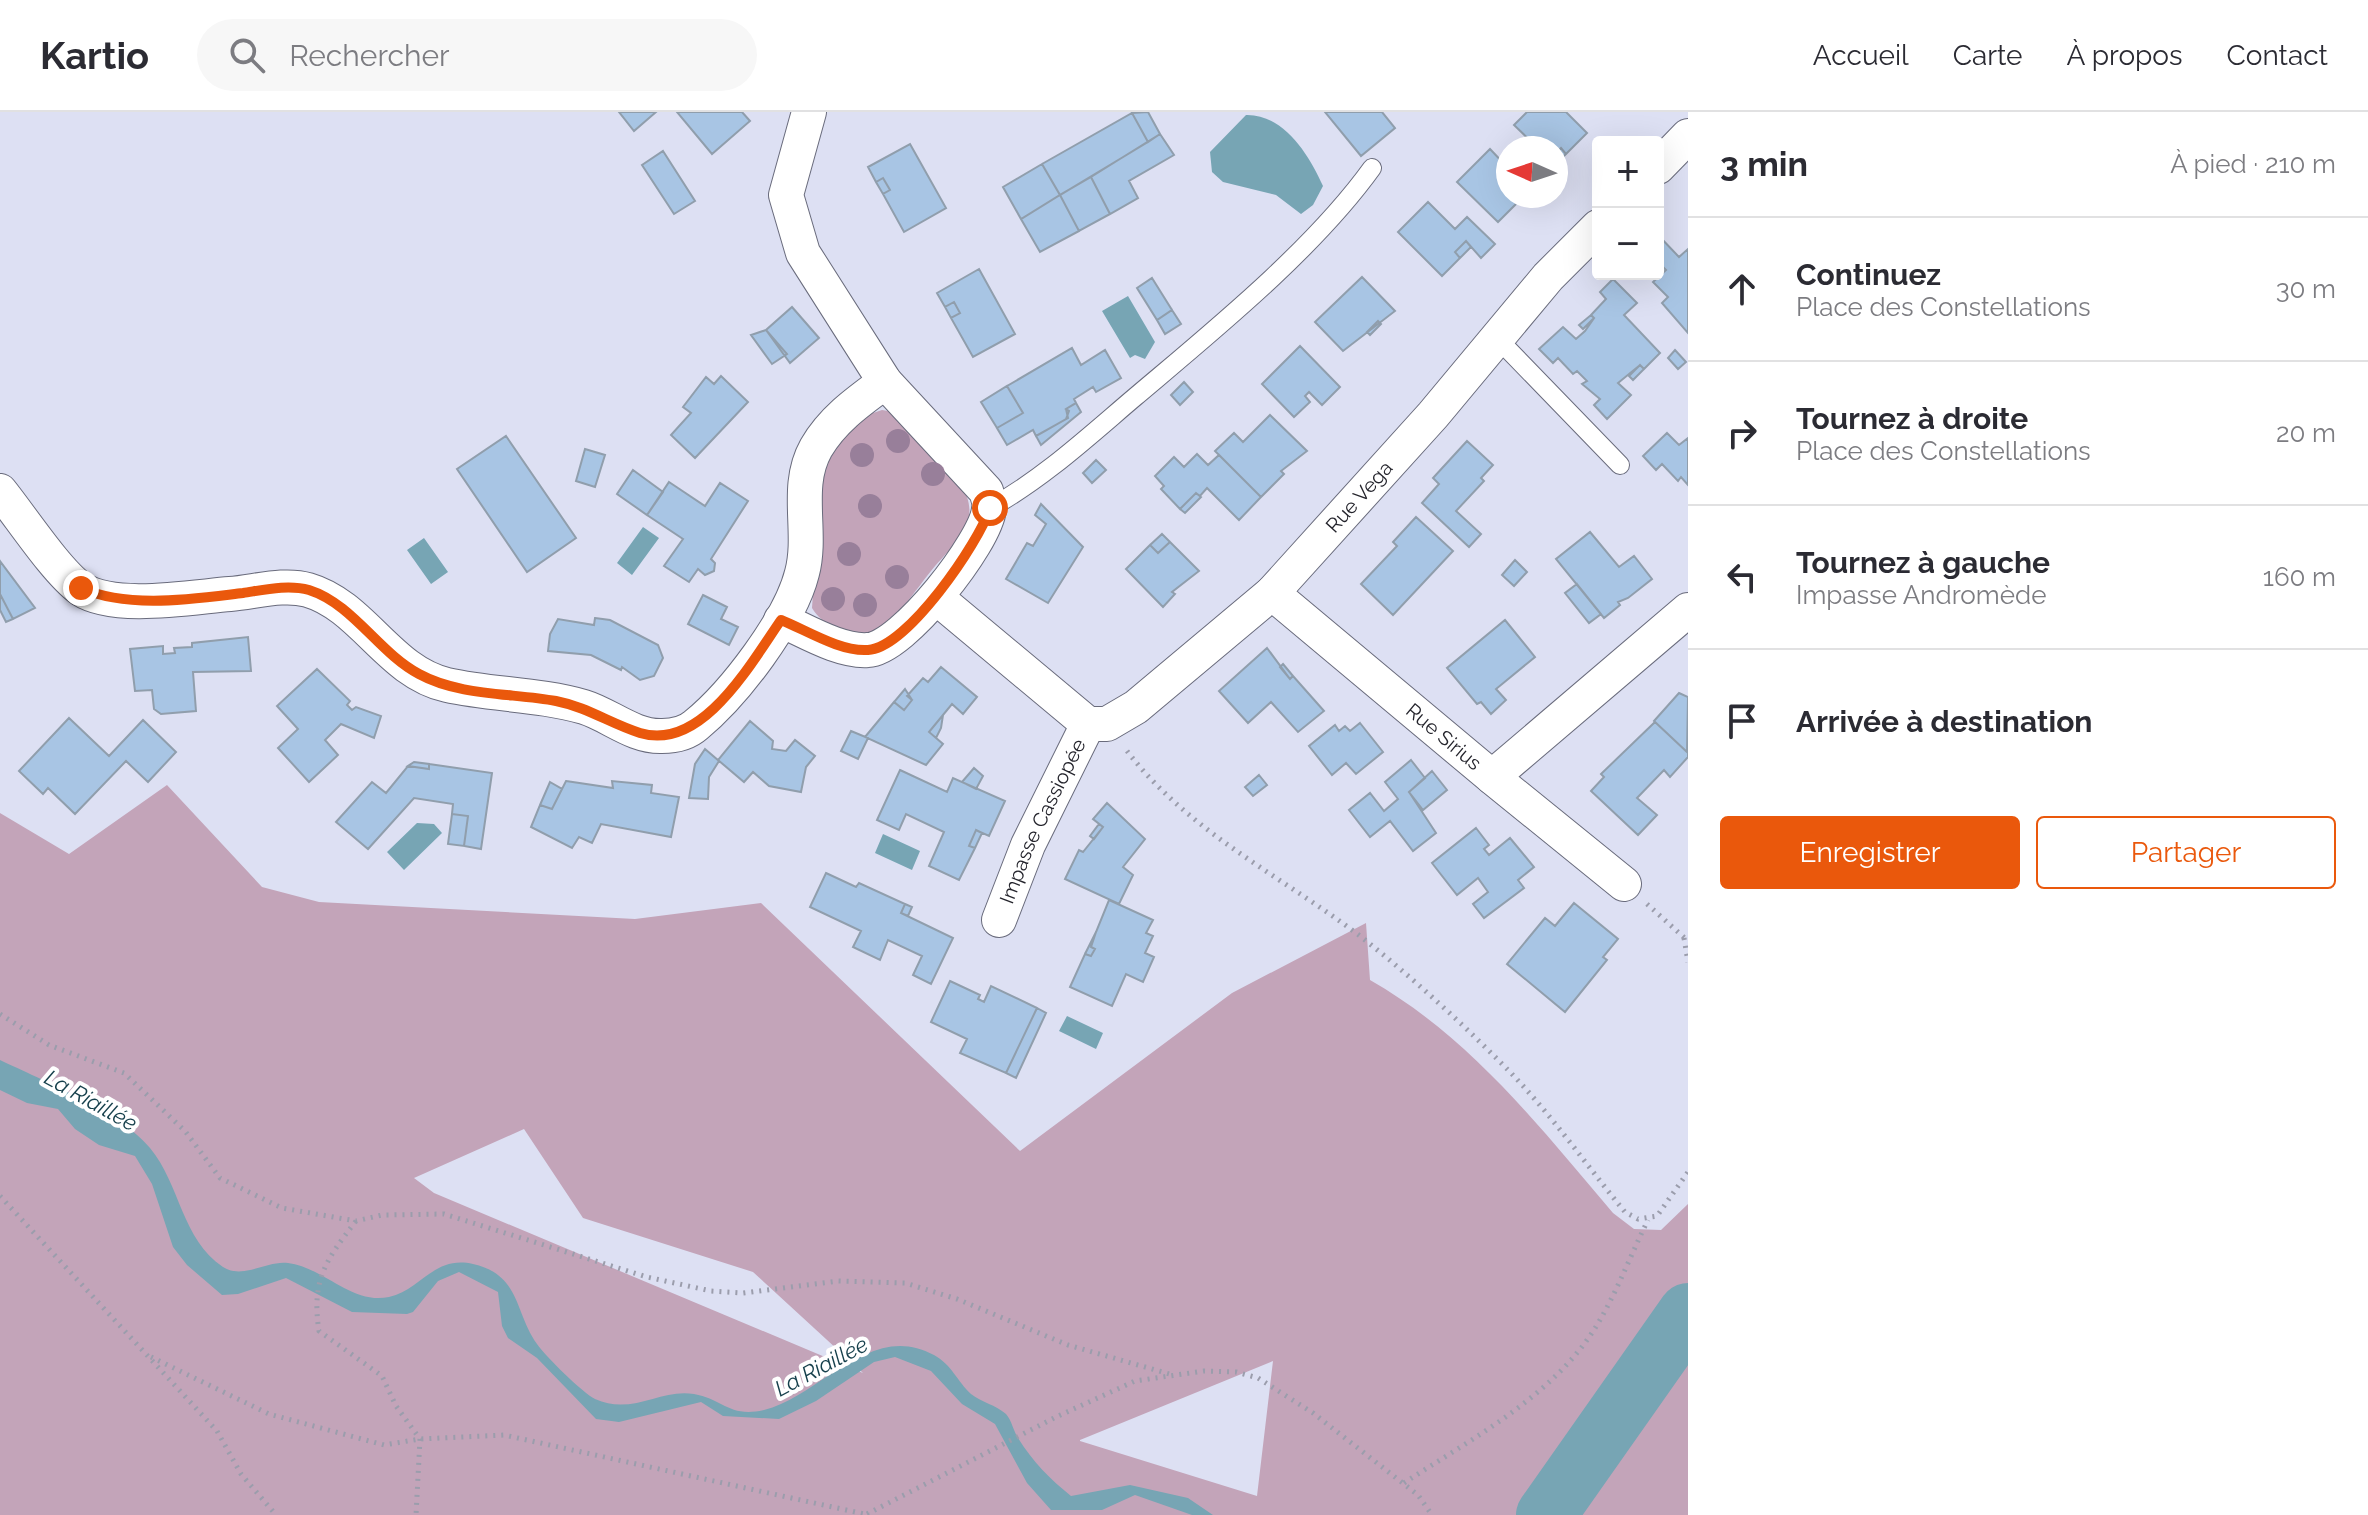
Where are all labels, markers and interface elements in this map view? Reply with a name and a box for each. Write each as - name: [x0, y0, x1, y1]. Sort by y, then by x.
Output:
- search box: [197, 19, 757, 91]
- text: Kartio: [40, 33, 149, 78]
- icon: search: [225, 33, 269, 77]
- text: Rechercher: [289, 38, 450, 73]
- text: Accueil: [1813, 39, 1909, 72]
- text: Carte: [1953, 39, 2023, 72]
- text: À propos: [2067, 39, 2183, 72]
- text: Contact: [2227, 39, 2328, 72]
- north arrow: [1496, 136, 1568, 208]
- map controls: [1592, 136, 1664, 280]
- button: +: [1592, 136, 1664, 208]
- text: 3 min: [1720, 144, 1808, 184]
- text: À pied · 210 m: [2170, 149, 2336, 179]
- button: −: [1592, 208, 1664, 280]
- text: Continuez: [1796, 257, 1941, 292]
- icon: ahead: [1720, 267, 1764, 311]
- text: 30 m: [2276, 274, 2336, 304]
- text: Place des Constellations: [1796, 292, 2091, 322]
- text: Tournez à droite: [1796, 401, 2028, 436]
- icon: right: [1720, 411, 1764, 455]
- text: 20 m: [2276, 418, 2336, 448]
- text: Place des Constellations: [1796, 436, 2091, 466]
- street label: Rue Vega: [1321, 456, 1398, 537]
- route start: [972, 490, 1008, 526]
- text: Tournez à gauche: [1796, 545, 2050, 580]
- icon: left: [1720, 555, 1764, 599]
- text: 160 m: [2263, 562, 2336, 592]
- route end: [63, 570, 99, 606]
- text: Impasse Andromède: [1796, 580, 2046, 610]
- street label: Rue Sirius: [1401, 698, 1486, 775]
- icon: arrive: [1720, 699, 1764, 743]
- text: Arrivée à destination: [1796, 704, 2092, 739]
- street label: Impasse Cassiopée: [994, 735, 1091, 907]
- button: Enregistrer: [1720, 816, 2020, 889]
- button: Partager: [2036, 816, 2336, 889]
- water label: La Riaillée: [40, 1064, 142, 1136]
- water label: La Riaillée: [770, 1331, 872, 1401]

